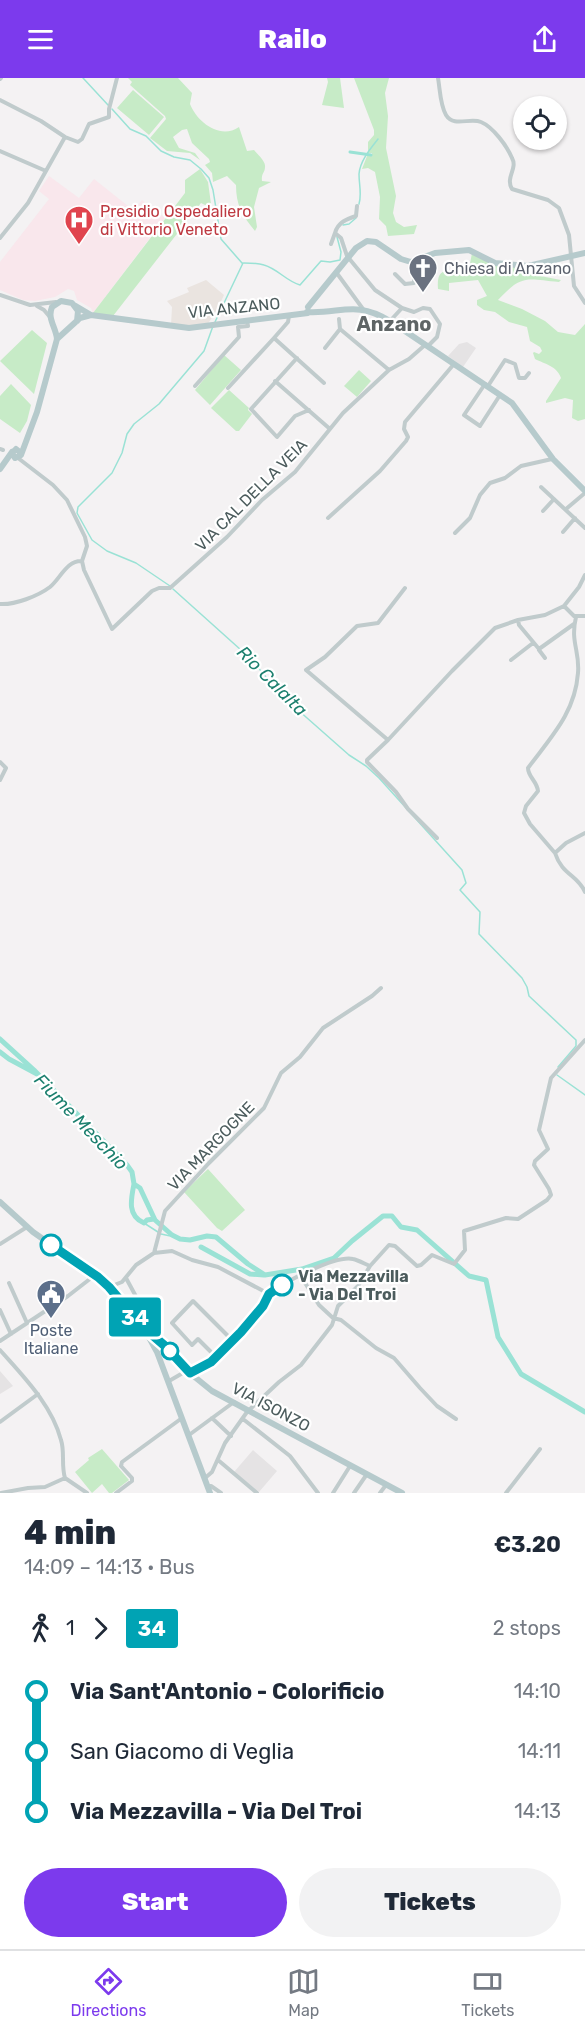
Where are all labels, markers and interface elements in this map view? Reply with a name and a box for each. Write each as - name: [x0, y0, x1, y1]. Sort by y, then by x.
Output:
- icon: menu: [24, 23, 57, 56]
- text: Railo: [258, 23, 327, 55]
- icon: share: [528, 23, 561, 56]
- map controls: [513, 96, 567, 150]
- button: locate: [513, 96, 567, 150]
- place label: Presidio Ospedaliero di Vittorio Veneto: [100, 202, 251, 239]
- hospital icon: Presidio Ospedaliero di Vittorio Veneto: [63, 204, 95, 246]
- church icon: Chiesa di Anzano: [407, 252, 439, 294]
- place label: Chiesa di Anzano: [444, 259, 571, 278]
- street label: VIA ANZANO: [187, 294, 281, 322]
- district label: Anzano: [356, 312, 432, 336]
- street label: VIA CAL DELLA VEIA: [191, 435, 311, 555]
- water label: Rio Calalta: [232, 641, 312, 721]
- water label: Fiume Meschio: [30, 1069, 132, 1175]
- street label: VIA MARGOGNE: [164, 1098, 258, 1194]
- unlabelled marker: [40, 1234, 62, 1256]
- place label: Via Mezzavilla - Via Del Troi: [298, 1267, 409, 1304]
- marker: Via Mezzavilla - Via Del Troi: [271, 1274, 293, 1296]
- public building icon: Poste Italiane: [35, 1278, 67, 1320]
- line badge: 34: [108, 1298, 162, 1336]
- text: 34: [121, 1305, 149, 1330]
- place label: Poste Italiane: [24, 1321, 78, 1358]
- unlabelled marker: [161, 1342, 179, 1360]
- street label: VIA ISONZO: [229, 1379, 313, 1435]
- text: 4 min: [24, 1513, 116, 1552]
- text: €3.20: [494, 1531, 561, 1558]
- text: 14:09 – 14:13 · Bus: [24, 1555, 195, 1579]
- icon: walk: [24, 1612, 57, 1645]
- icon: forward: [84, 1612, 117, 1645]
- text: 1: [66, 1616, 75, 1640]
- text: 34: [138, 1616, 166, 1641]
- text: 2 stops: [493, 1616, 561, 1640]
- text: Via Sant'Antonio - Colorificio: [70, 1678, 385, 1705]
- text: 14:10: [514, 1679, 561, 1703]
- text: San Giacomo di Veglia: [70, 1738, 294, 1765]
- text: 14:11: [518, 1739, 561, 1763]
- text: Via Mezzavilla - Via Del Troi: [70, 1798, 362, 1825]
- text: 14:13: [514, 1799, 561, 1823]
- button: Start: [24, 1868, 287, 1937]
- button: Tickets: [299, 1868, 561, 1937]
- tab: Directions: [71, 1965, 146, 2020]
- tab: Map: [287, 1965, 320, 2020]
- tab: Tickets: [461, 1965, 514, 2020]

